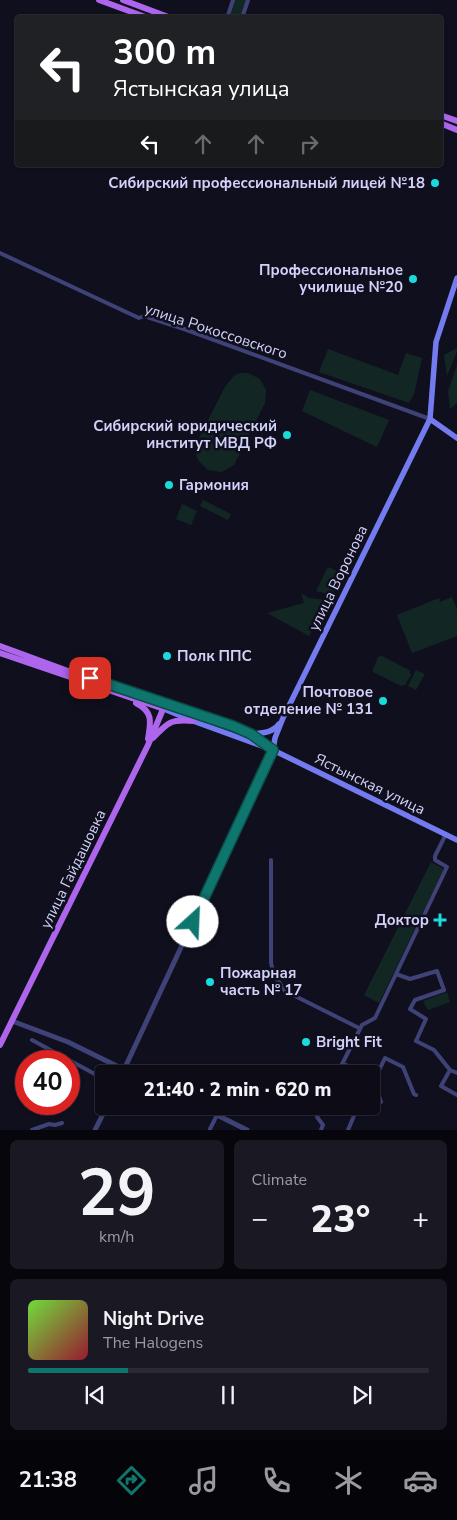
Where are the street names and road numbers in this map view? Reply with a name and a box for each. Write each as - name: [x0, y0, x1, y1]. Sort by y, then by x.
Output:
- street label: улица Рокоссовского: [142, 298, 290, 364]
- street label: улица Воронова: [304, 522, 372, 634]
- street label: Ястынская улица: [312, 749, 428, 819]
- street label: улица Гайдашовка: [35, 806, 111, 932]

